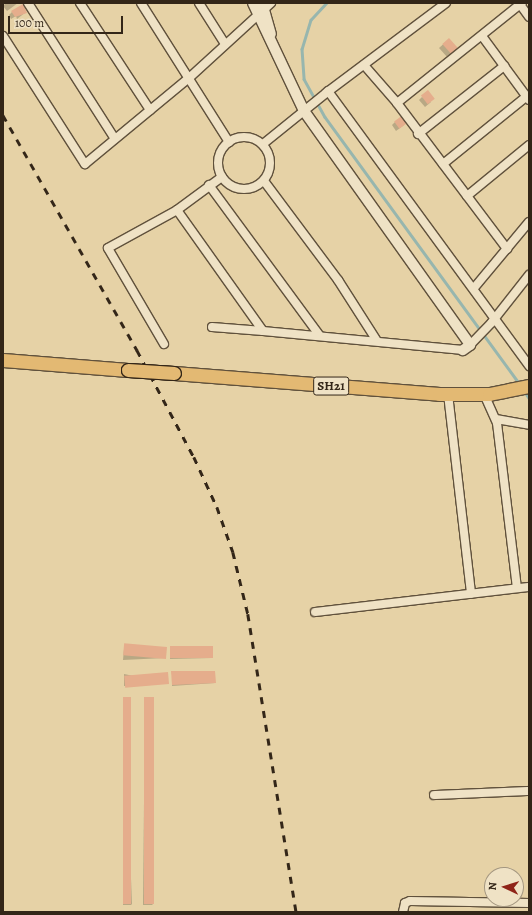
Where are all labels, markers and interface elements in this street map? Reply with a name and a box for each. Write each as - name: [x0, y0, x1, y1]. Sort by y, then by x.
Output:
- scale bar: [10, 8, 125, 34]
- text: 100 m: [15, 15, 44, 31]
- road number: SH21: [313, 375, 349, 397]
- north arrow: [484, 867, 524, 907]
- text: N: [485, 882, 500, 891]

